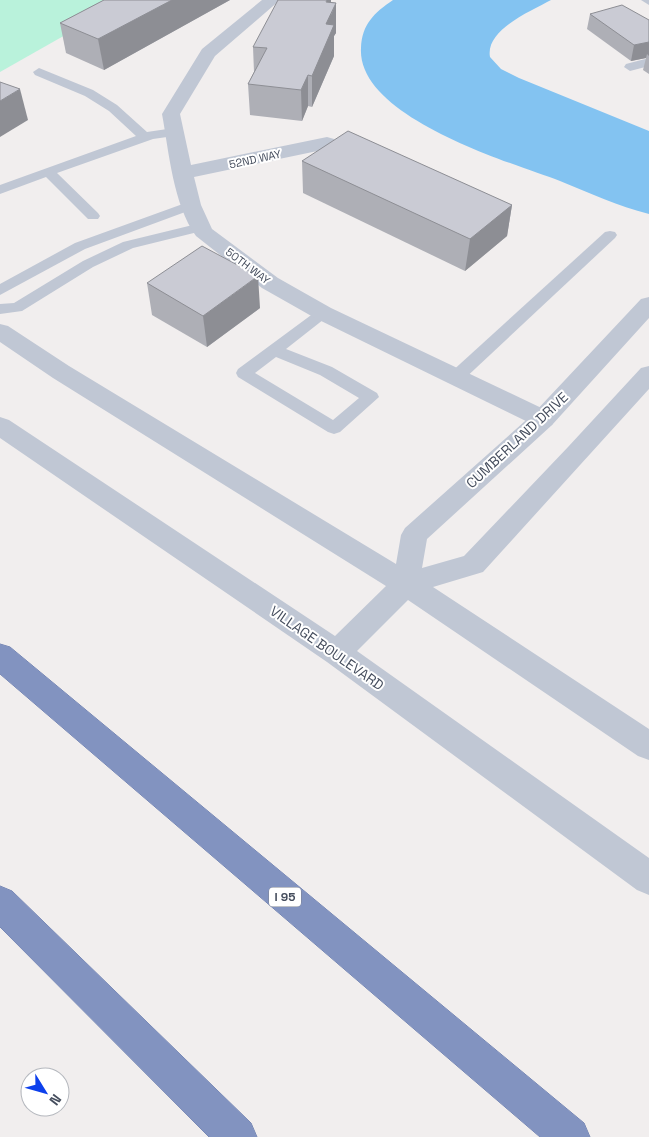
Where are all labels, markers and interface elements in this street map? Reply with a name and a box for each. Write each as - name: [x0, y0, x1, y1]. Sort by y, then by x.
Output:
- street label: 52ND WAY: [228, 147, 282, 171]
- street label: 50TH WAY: [223, 245, 273, 287]
- street label: CUMBERLAND DRIVE: [462, 388, 572, 492]
- street label: VILLAGE BOULEVARD: [266, 602, 388, 694]
- road number: I 95: [269, 888, 301, 906]
- north arrow: [20, 1067, 70, 1117]
- text: N: [45, 1091, 65, 1109]

